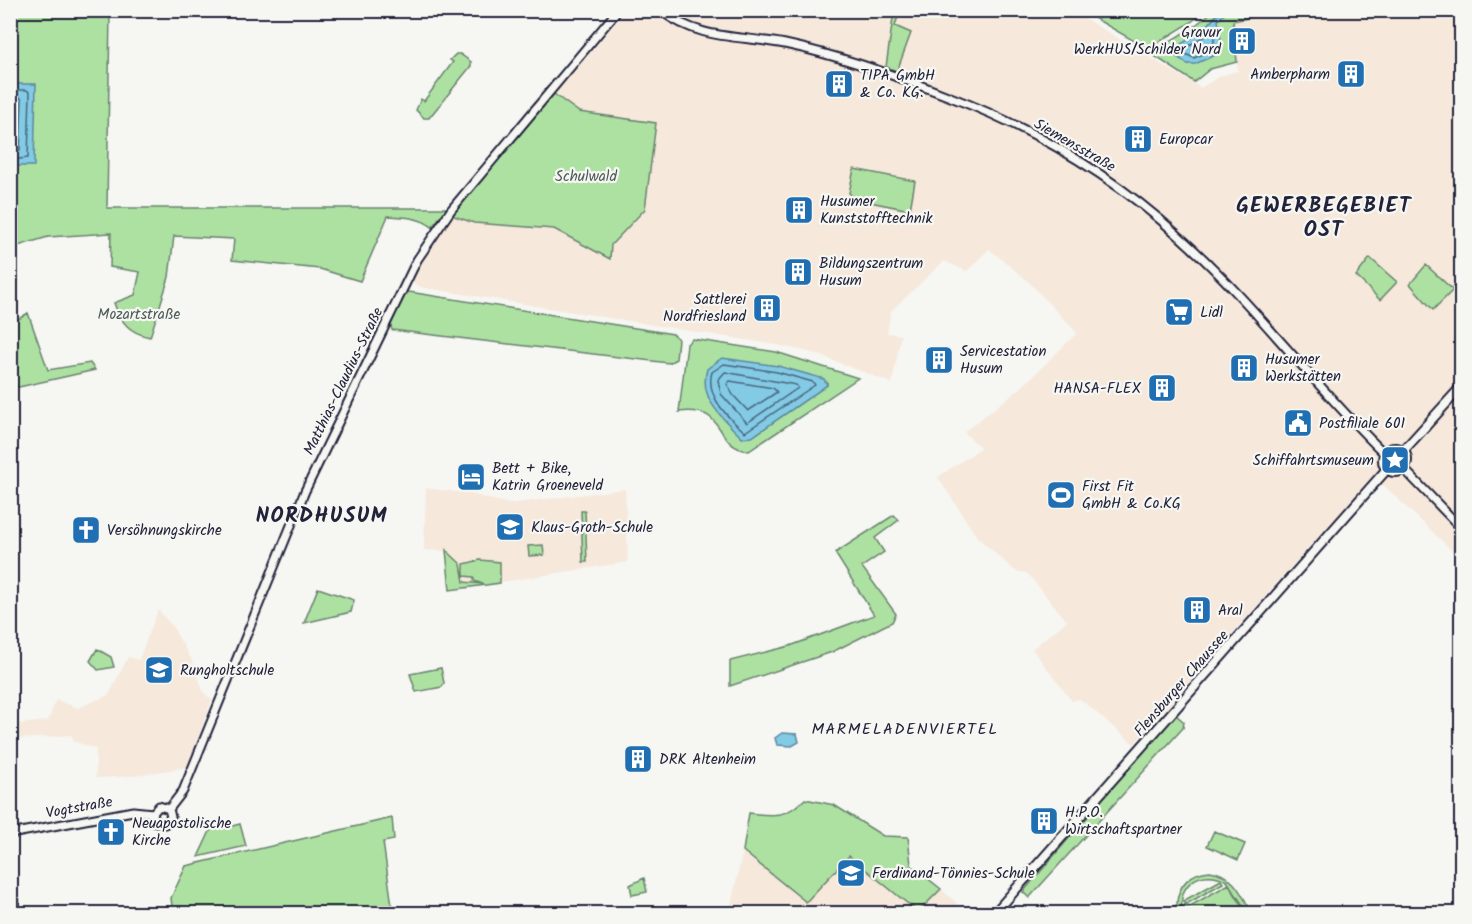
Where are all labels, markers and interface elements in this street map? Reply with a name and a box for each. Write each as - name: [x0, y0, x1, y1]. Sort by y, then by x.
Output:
- place label: Gravur WerkHUS/Schilder Nord: [1074, 21, 1222, 62]
- building icon: Gravur WerkHUS/Schilder Nord: [1226, 25, 1258, 57]
- building icon: Amberpharm: [1335, 58, 1367, 90]
- place label: Amberpharm: [1250, 63, 1330, 87]
- place label: TIPA GmbH & Co. KG.: [860, 64, 935, 105]
- building icon: TIPA GmbH & Co. KG.: [823, 68, 855, 100]
- street label: Siemensstraße: [1029, 113, 1120, 179]
- building icon: Europcar: [1122, 123, 1154, 155]
- place label: Europcar: [1159, 128, 1214, 152]
- park label: Schulwald: [555, 165, 617, 189]
- place label: Husumer Kunststofftechnik: [820, 190, 933, 231]
- district label: GEWERBEGEBIET OST: [1236, 190, 1413, 247]
- building icon: Husumer Kunststofftechnik: [783, 194, 815, 226]
- place label: Bildungszentrum Husum: [819, 252, 923, 293]
- building icon: Bildungszentrum Husum: [782, 256, 814, 288]
- place label: Sattlerei Nordfriesland: [663, 288, 747, 329]
- building icon: Sattlerei Nordfriesland: [751, 292, 783, 324]
- supermarket icon: Lidl: [1163, 296, 1195, 328]
- place label: Lidl: [1200, 301, 1223, 325]
- park label: Mozartstraße: [98, 303, 181, 327]
- street label: Matthias-Claudius-Straße: [298, 303, 390, 460]
- place label: Servicestation Husum: [960, 340, 1046, 381]
- building icon: Servicestation Husum: [923, 344, 955, 376]
- place label: Husumer Werkstätten: [1265, 348, 1341, 389]
- building icon: Husumer Werkstätten: [1228, 352, 1260, 384]
- building icon: HANSA-FLEX: [1146, 372, 1178, 404]
- place label: HANSA-FLEX: [1054, 377, 1142, 401]
- public building icon: Postfiliale 601: [1282, 407, 1314, 439]
- place label: Postfiliale 601: [1319, 412, 1406, 436]
- place icon: Schiffahrtsmuseum: [1379, 444, 1411, 476]
- place label: Schiffahrtsmuseum: [1253, 449, 1374, 473]
- place label: Bett + Bike, Katrin Groeneveld: [492, 457, 603, 498]
- hotel icon: Bett + Bike, Katrin Groeneveld: [455, 461, 487, 493]
- place label: First Fit GmbH & Co.KG: [1082, 475, 1181, 516]
- sports icon: First Fit GmbH & Co.KG: [1045, 479, 1077, 511]
- district label: NORDHUSUM: [256, 500, 388, 533]
- school or university icon: Klaus-Groth-Schule: [494, 511, 526, 543]
- church icon: Versöhnungskirche: [70, 514, 102, 546]
- place label: Klaus-Groth-Schule: [531, 516, 653, 540]
- place label: Versöhnungskirche: [107, 519, 222, 543]
- building icon: Aral: [1181, 594, 1213, 626]
- place label: Aral: [1218, 599, 1243, 623]
- street label: Flensburger Chaussee: [1128, 625, 1235, 743]
- school or university icon: Rungholtschule: [143, 654, 175, 686]
- place label: Rungholtschule: [180, 659, 274, 683]
- district label: MARMELADENVIERTEL: [812, 717, 999, 742]
- building icon: DRK Altenheim: [622, 743, 654, 775]
- place label: DRK Altenheim: [659, 748, 756, 772]
- street label: Vogtstraße: [44, 790, 115, 826]
- place label: H.P.O. Wirtschaftspartner: [1065, 801, 1183, 842]
- building icon: H.P.O. Wirtschaftspartner: [1028, 805, 1060, 837]
- place label: Neuapostolische Kirche: [132, 812, 231, 853]
- church icon: Neuapostolische Kirche: [95, 816, 127, 848]
- school or university icon: Ferdinand-Tönnies-Schule: [835, 857, 867, 889]
- place label: Ferdinand-Tönnies-Schule: [872, 862, 1035, 886]

